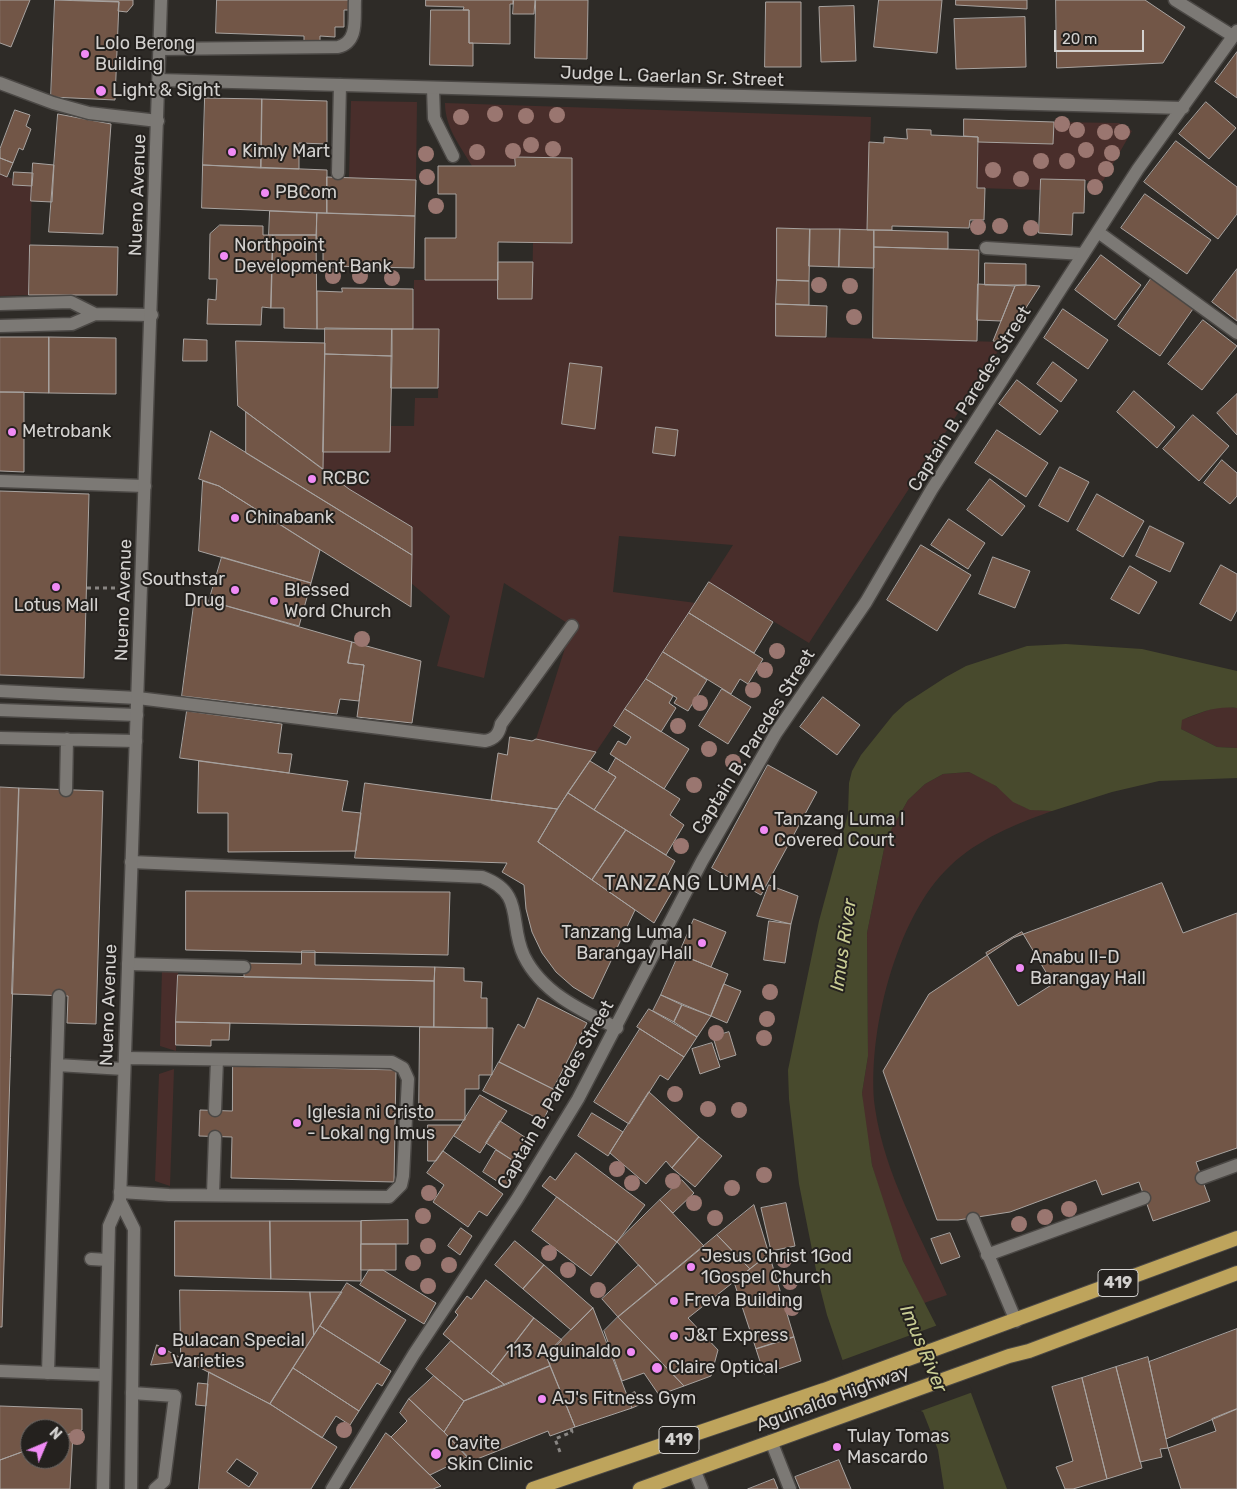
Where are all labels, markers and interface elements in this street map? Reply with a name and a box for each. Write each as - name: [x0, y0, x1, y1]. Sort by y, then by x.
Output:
- scale bar: [1057, 20, 1147, 52]
- text: 20 m: [1062, 30, 1097, 48]
- place label: Lolo Berong Building: [95, 33, 195, 76]
- marker: Lolo Berong Building: [79, 48, 91, 60]
- street label: Judge L. Gaerlan Sr. Street: [560, 62, 784, 92]
- place label: Light & Sight: [112, 80, 221, 102]
- marker: Light & Sight: [94, 84, 108, 98]
- street label: Nueno Avenue: [125, 134, 151, 256]
- place label: Kimly Mart: [242, 141, 330, 163]
- marker: Kimly Mart: [226, 146, 238, 158]
- place label: PBCom: [275, 182, 337, 204]
- marker: PBCom: [259, 187, 271, 199]
- place label: Northpoint Development Bank: [234, 235, 392, 278]
- marker: Northpoint Development Bank: [218, 250, 230, 262]
- street label: Captain B. Paredes Street: [904, 302, 1036, 496]
- place label: Metrobank: [22, 421, 111, 443]
- marker: Metrobank: [6, 426, 18, 438]
- place label: RCBC: [322, 468, 370, 490]
- marker: RCBC: [306, 473, 318, 485]
- place label: Chinabank: [245, 507, 334, 529]
- marker: Chinabank: [229, 512, 241, 524]
- street label: Nueno Avenue: [111, 539, 137, 661]
- place label: Southstar Drug: [142, 569, 225, 612]
- place label: Blessed Word Church: [284, 580, 391, 622]
- marker: Lotus Mall: [50, 581, 62, 593]
- marker: Southstar Drug: [229, 584, 241, 596]
- place label: Lotus Mall: [14, 595, 98, 617]
- marker: Blessed Word Church: [268, 595, 280, 607]
- street label: Captain B. Paredes Street: [688, 645, 820, 839]
- place label: Tanzang Luma I Covered Court: [774, 809, 905, 852]
- marker: Tanzang Luma I Covered Court: [758, 824, 770, 836]
- district label: TANZANG LUMA I: [602, 872, 780, 896]
- water label: Imus River: [826, 897, 862, 993]
- place label: Tanzang Luma I Barangay Hall: [561, 922, 692, 964]
- marker: Tanzang Luma I Barangay Hall: [696, 937, 708, 949]
- street label: Nueno Avenue: [96, 944, 122, 1066]
- place label: Anabu II-D Barangay Hall: [1030, 947, 1146, 990]
- marker: Anabu II-D Barangay Hall: [1014, 962, 1026, 974]
- street label: Captain B. Paredes Street: [493, 997, 619, 1193]
- place label: Iglesia ni Cristo - Lokal ng Imus: [307, 1102, 435, 1144]
- marker: Iglesia ni Cristo - Lokal ng Imus: [291, 1117, 303, 1129]
- place label: Jesus Christ 1God 1Gospel Church: [701, 1246, 852, 1288]
- marker: Jesus Christ 1God 1Gospel Church: [685, 1261, 697, 1273]
- road number: 419: [1098, 1270, 1138, 1296]
- place label: Freva Building: [684, 1290, 803, 1312]
- marker: Freva Building: [668, 1295, 680, 1307]
- water label: Imus River: [894, 1302, 952, 1396]
- place label: J&T Express: [684, 1325, 788, 1347]
- place label: Bulacan Special Varieties: [172, 1330, 305, 1372]
- marker: J&T Express: [668, 1330, 680, 1342]
- place label: 113 Aguinaldo: [506, 1341, 621, 1363]
- marker: Bulacan Special Varieties: [156, 1345, 168, 1357]
- marker: 113 Aguinaldo: [625, 1346, 637, 1358]
- place label: Claire Optical: [668, 1357, 778, 1379]
- marker: Claire Optical: [650, 1361, 664, 1375]
- street label: Aguinaldo Highway: [754, 1361, 912, 1437]
- place label: AJ's Fitness Gym: [552, 1388, 696, 1410]
- marker: AJ's Fitness Gym: [536, 1393, 548, 1405]
- north arrow: [20, 1419, 70, 1469]
- text: N: [46, 1424, 65, 1443]
- road number: 419: [659, 1426, 699, 1454]
- place label: Tulay Tomas Mascardo: [847, 1426, 949, 1468]
- place label: Cavite Skin Clinic: [447, 1433, 533, 1476]
- marker: Tulay Tomas Mascardo: [831, 1441, 843, 1453]
- marker: Cavite Skin Clinic: [429, 1447, 443, 1461]

